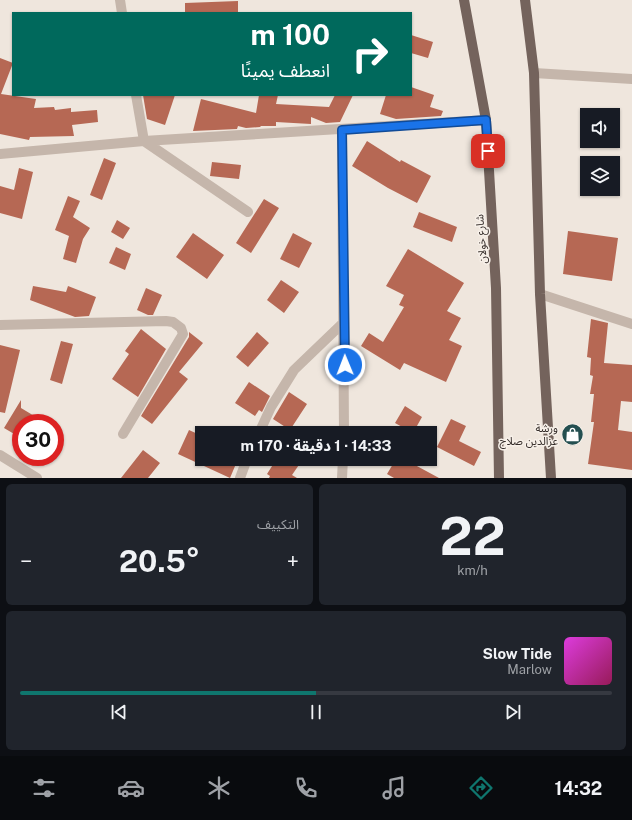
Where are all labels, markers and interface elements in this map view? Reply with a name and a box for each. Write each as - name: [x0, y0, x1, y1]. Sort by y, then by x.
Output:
- text: 100 m: [251, 18, 330, 51]
- icon: right: [344, 28, 396, 80]
- text: انعطف يمينًا: [241, 60, 330, 81]
- map controls: [580, 108, 620, 196]
- button: sound: [580, 108, 620, 148]
- pin: [471, 134, 505, 168]
- icon: arrive: [477, 140, 499, 162]
- button: layers: [580, 156, 620, 196]
- street label: شارع خولان: [473, 213, 491, 264]
- position arrow: [324, 344, 366, 386]
- speed limit sign: 30: [12, 414, 64, 466]
- shop icon: ورشة عزالدين صلاح: [560, 421, 586, 447]
- place label: ورشة عزالدين صلاح: [500, 422, 558, 449]
- text: 14:33 · 1 دقيقة · 170 m: [240, 437, 392, 454]
- text: 22: [439, 506, 506, 567]
- text: التكييف: [257, 517, 299, 532]
- text: 20.5°: [119, 543, 200, 579]
- text: −: [20, 548, 32, 574]
- text: +: [287, 548, 299, 574]
- text: km/h: [457, 563, 488, 578]
- text: Slow Tide: [483, 645, 552, 662]
- text: Marlow: [507, 662, 552, 677]
- icon: previous: [108, 701, 130, 723]
- icon: pause: [305, 701, 327, 723]
- icon: next: [502, 701, 524, 723]
- icon: filters: [30, 774, 58, 802]
- icon: car: [117, 774, 145, 802]
- icon: climate: [205, 774, 233, 802]
- icon: phone: [292, 774, 320, 802]
- icon: music: [380, 774, 408, 802]
- icon: directions: [467, 774, 495, 802]
- text: 14:32: [555, 778, 602, 799]

